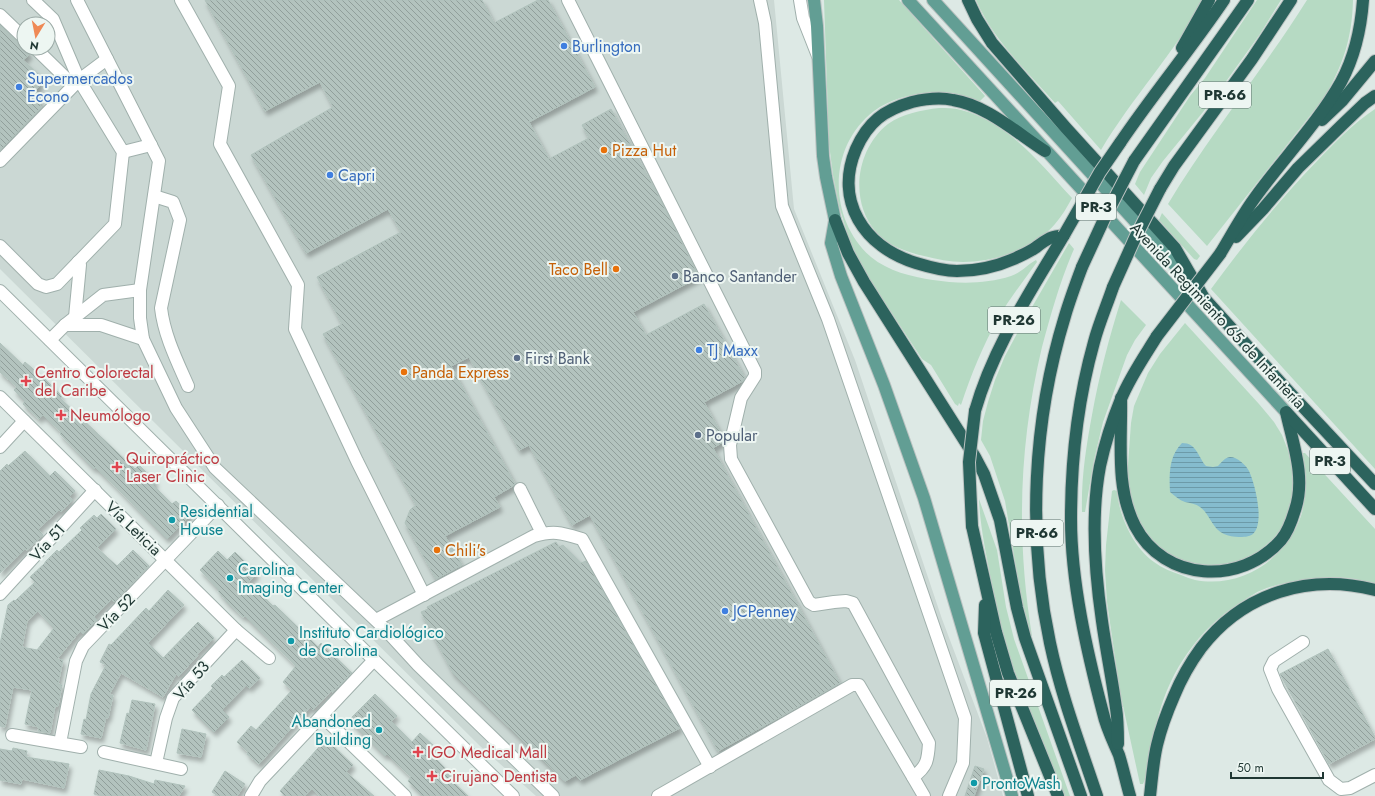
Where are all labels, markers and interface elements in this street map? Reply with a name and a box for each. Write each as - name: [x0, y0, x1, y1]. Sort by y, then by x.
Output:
- north arrow: [16, 16, 56, 56]
- place label: Burlington: [572, 35, 641, 58]
- text: N: [29, 37, 40, 54]
- marker: Burlington: [559, 41, 569, 51]
- place label: Supermercados Econo: [27, 67, 133, 108]
- marker: Supermercados Econo: [14, 82, 24, 92]
- road number: PR-66: [1199, 82, 1251, 108]
- place label: Pizza Hut: [612, 139, 676, 162]
- marker: Pizza Hut: [599, 145, 609, 155]
- place label: Capri: [338, 164, 375, 187]
- marker: Capri: [325, 170, 335, 180]
- road number: PR-3: [1076, 194, 1116, 220]
- street label: Avenida Regimiento 65 de Infantería: [1125, 217, 1311, 414]
- place label: Taco Bell: [549, 258, 608, 281]
- marker: Taco Bell: [611, 264, 621, 274]
- place label: Banco Santander: [683, 265, 797, 288]
- marker: Banco Santander: [670, 271, 680, 281]
- road number: PR-26: [988, 307, 1040, 333]
- place label: TJ Maxx: [707, 339, 758, 362]
- marker: TJ Maxx: [694, 345, 704, 355]
- place label: First Bank: [525, 347, 591, 370]
- marker: First Bank: [512, 353, 522, 363]
- place label: Centro Colorectal del Caribe: [35, 361, 154, 402]
- place label: Panda Express: [412, 361, 509, 384]
- marker: Panda Express: [399, 367, 409, 377]
- marker: Centro Colorectal del Caribe: [20, 375, 32, 387]
- place label: Neumólogo: [70, 404, 151, 427]
- marker: Neumólogo: [55, 409, 67, 421]
- place label: Popular: [706, 424, 758, 447]
- marker: Popular: [693, 430, 703, 440]
- place label: Quiropráctico Laser Clinic: [126, 447, 220, 488]
- road number: PR-3: [1310, 448, 1350, 474]
- marker: Quiropráctico Laser Clinic: [111, 461, 123, 473]
- street label: Vía Leticia: [100, 496, 167, 561]
- place label: Residential House: [180, 500, 253, 541]
- marker: Residential House: [167, 515, 177, 525]
- street label: Vía 51: [24, 518, 70, 566]
- road number: PR-66: [1011, 520, 1063, 546]
- place label: Chili's: [445, 539, 486, 562]
- marker: Chili's: [432, 545, 442, 555]
- place label: Carolina Imaging Center: [238, 558, 343, 599]
- marker: Carolina Imaging Center: [225, 573, 235, 583]
- street label: Vía 52: [92, 588, 140, 637]
- place label: JCPenney: [731, 600, 797, 623]
- marker: JCPenney: [720, 606, 730, 616]
- place label: Instituto Cardiológico de Carolina: [299, 621, 444, 662]
- marker: Instituto Cardiológico de Carolina: [286, 636, 296, 646]
- street label: Vía 53: [168, 656, 215, 705]
- road number: PR-26: [990, 680, 1042, 706]
- place label: Abandoned Building: [292, 710, 371, 751]
- marker: Abandoned Building: [374, 725, 384, 735]
- place label: IGO Medical Mall: [427, 741, 547, 764]
- marker: IGO Medical Mall: [412, 746, 424, 758]
- scale bar: [1231, 754, 1323, 780]
- text: 50 m: [1237, 759, 1264, 777]
- place label: Cirujano Dentista: [441, 765, 557, 788]
- marker: Cirujano Dentista: [426, 770, 438, 782]
- place label: ProntoWash: [982, 772, 1061, 795]
- marker: ProntoWash: [969, 778, 979, 788]

